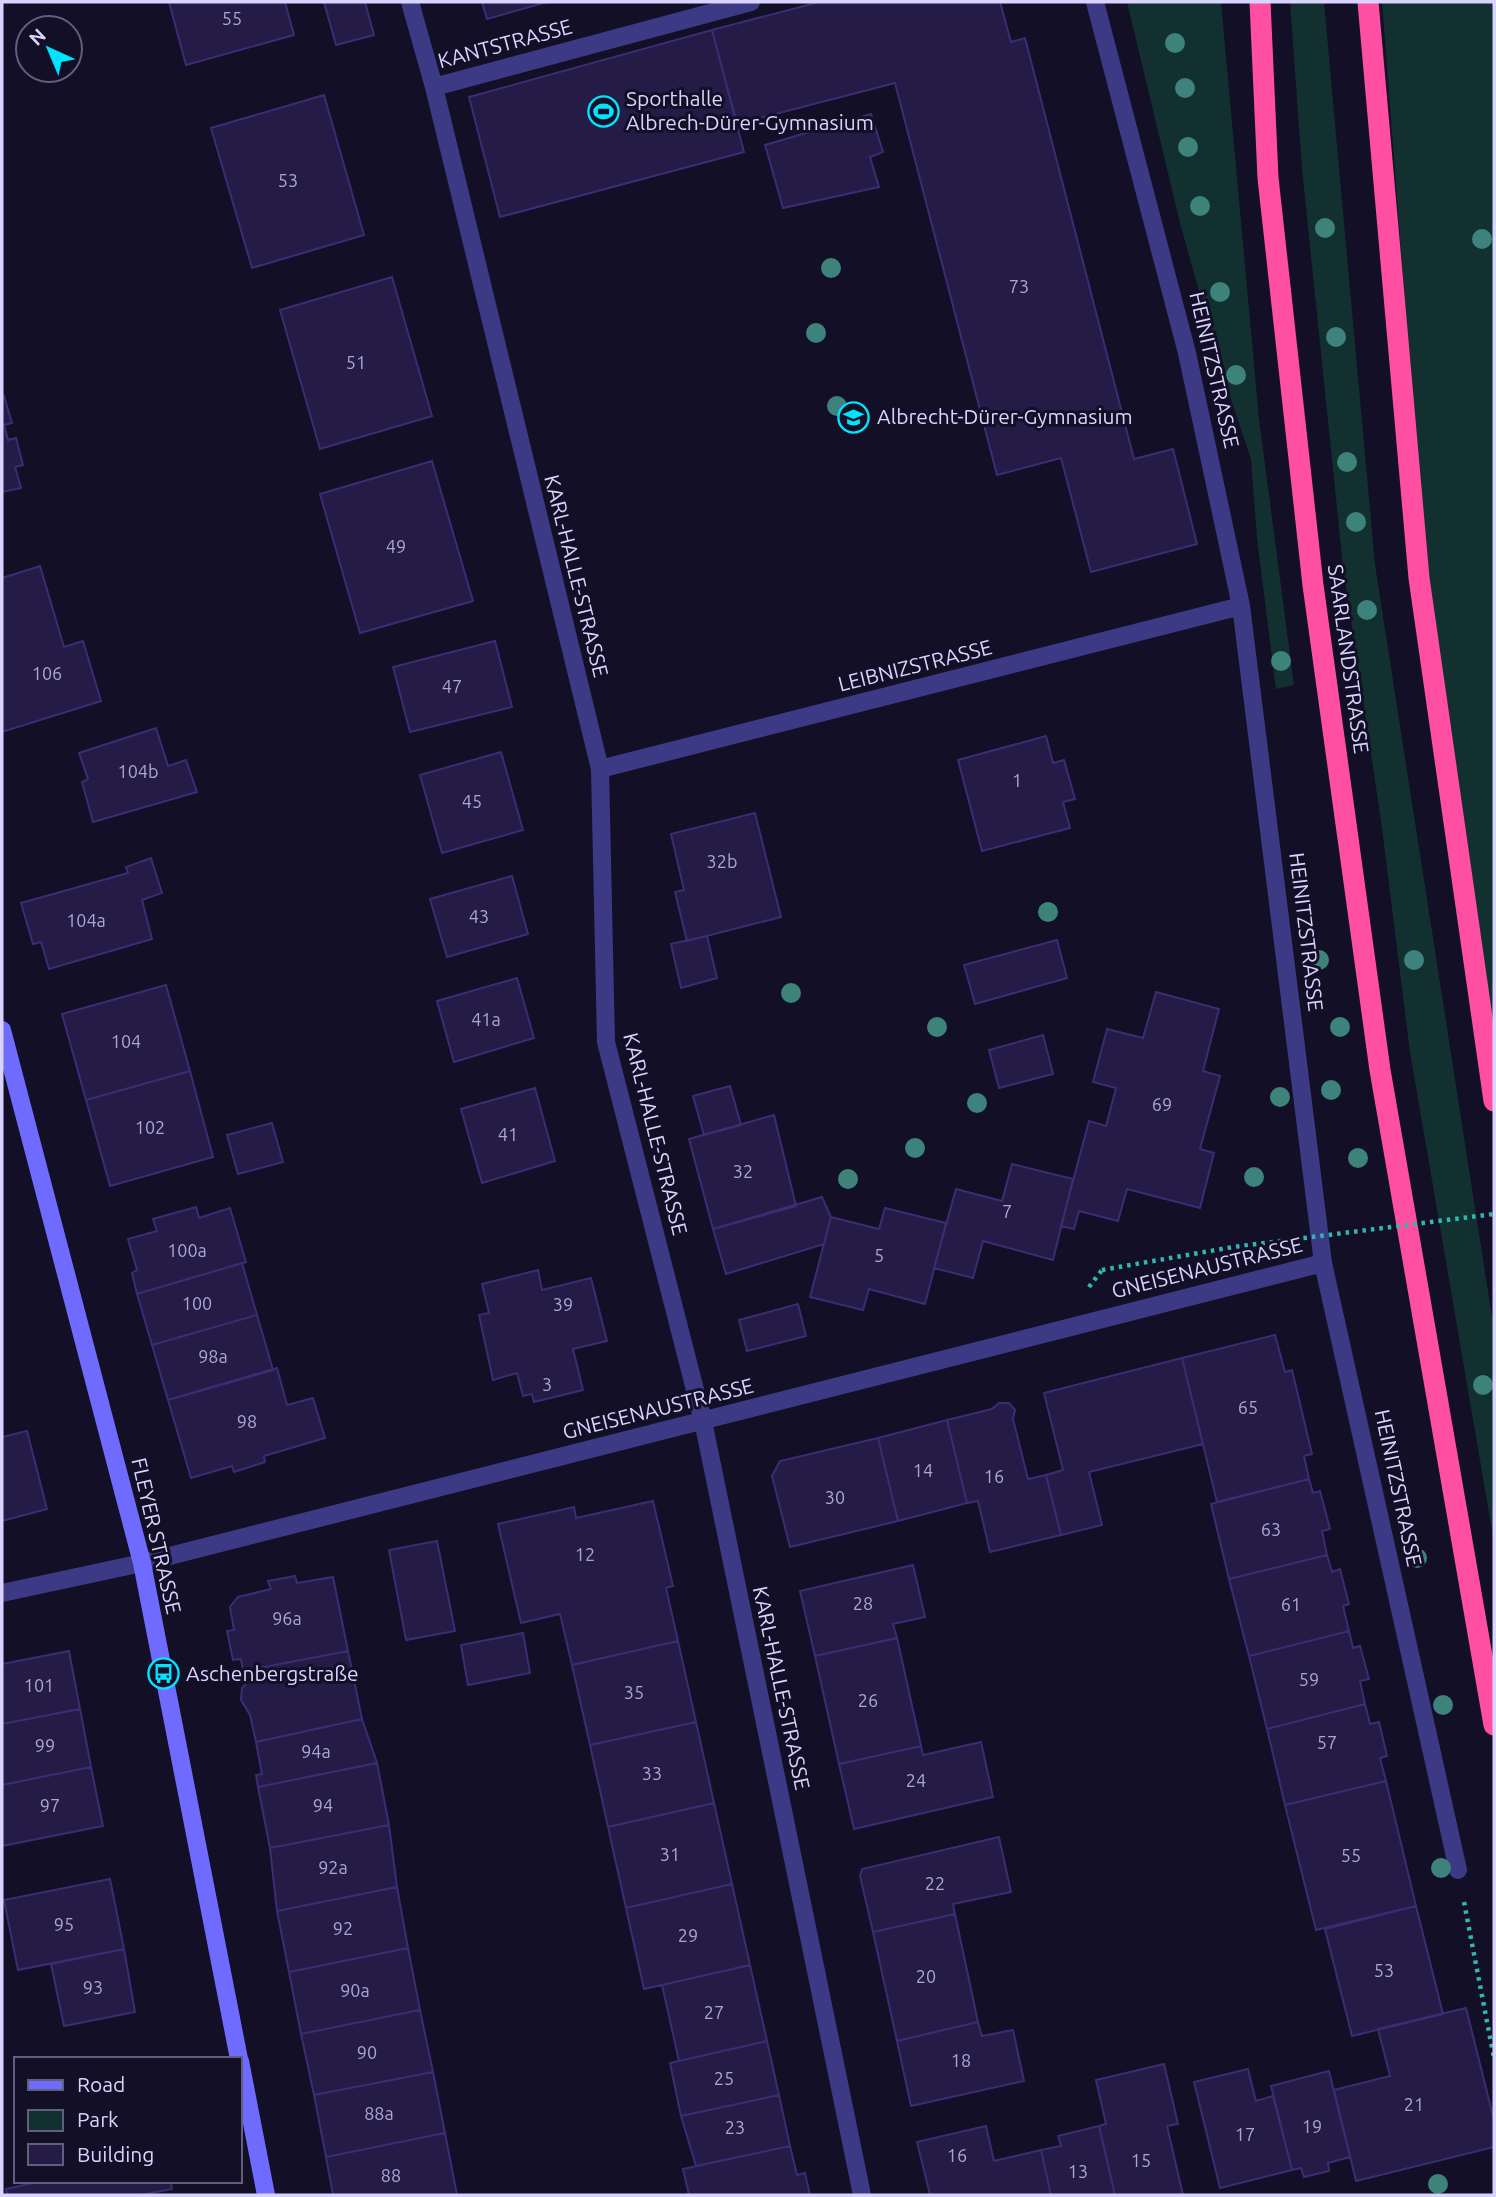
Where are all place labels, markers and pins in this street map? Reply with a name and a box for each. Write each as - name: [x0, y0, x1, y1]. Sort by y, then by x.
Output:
- place label: Sporthalle Albrech-Dürer-Gymnasium: [626, 86, 874, 134]
- sports icon: Sporthalle Albrech-Dürer-Gymnasium: [586, 94, 620, 128]
- school or university icon: Albrecht-Dürer-Gymnasium: [837, 400, 871, 434]
- place label: Albrecht-Dürer-Gymnasium: [877, 404, 1133, 428]
- bus stop icon: Aschenbergstraße: [146, 1657, 180, 1691]
- place label: Aschenbergstraße: [186, 1661, 359, 1685]

